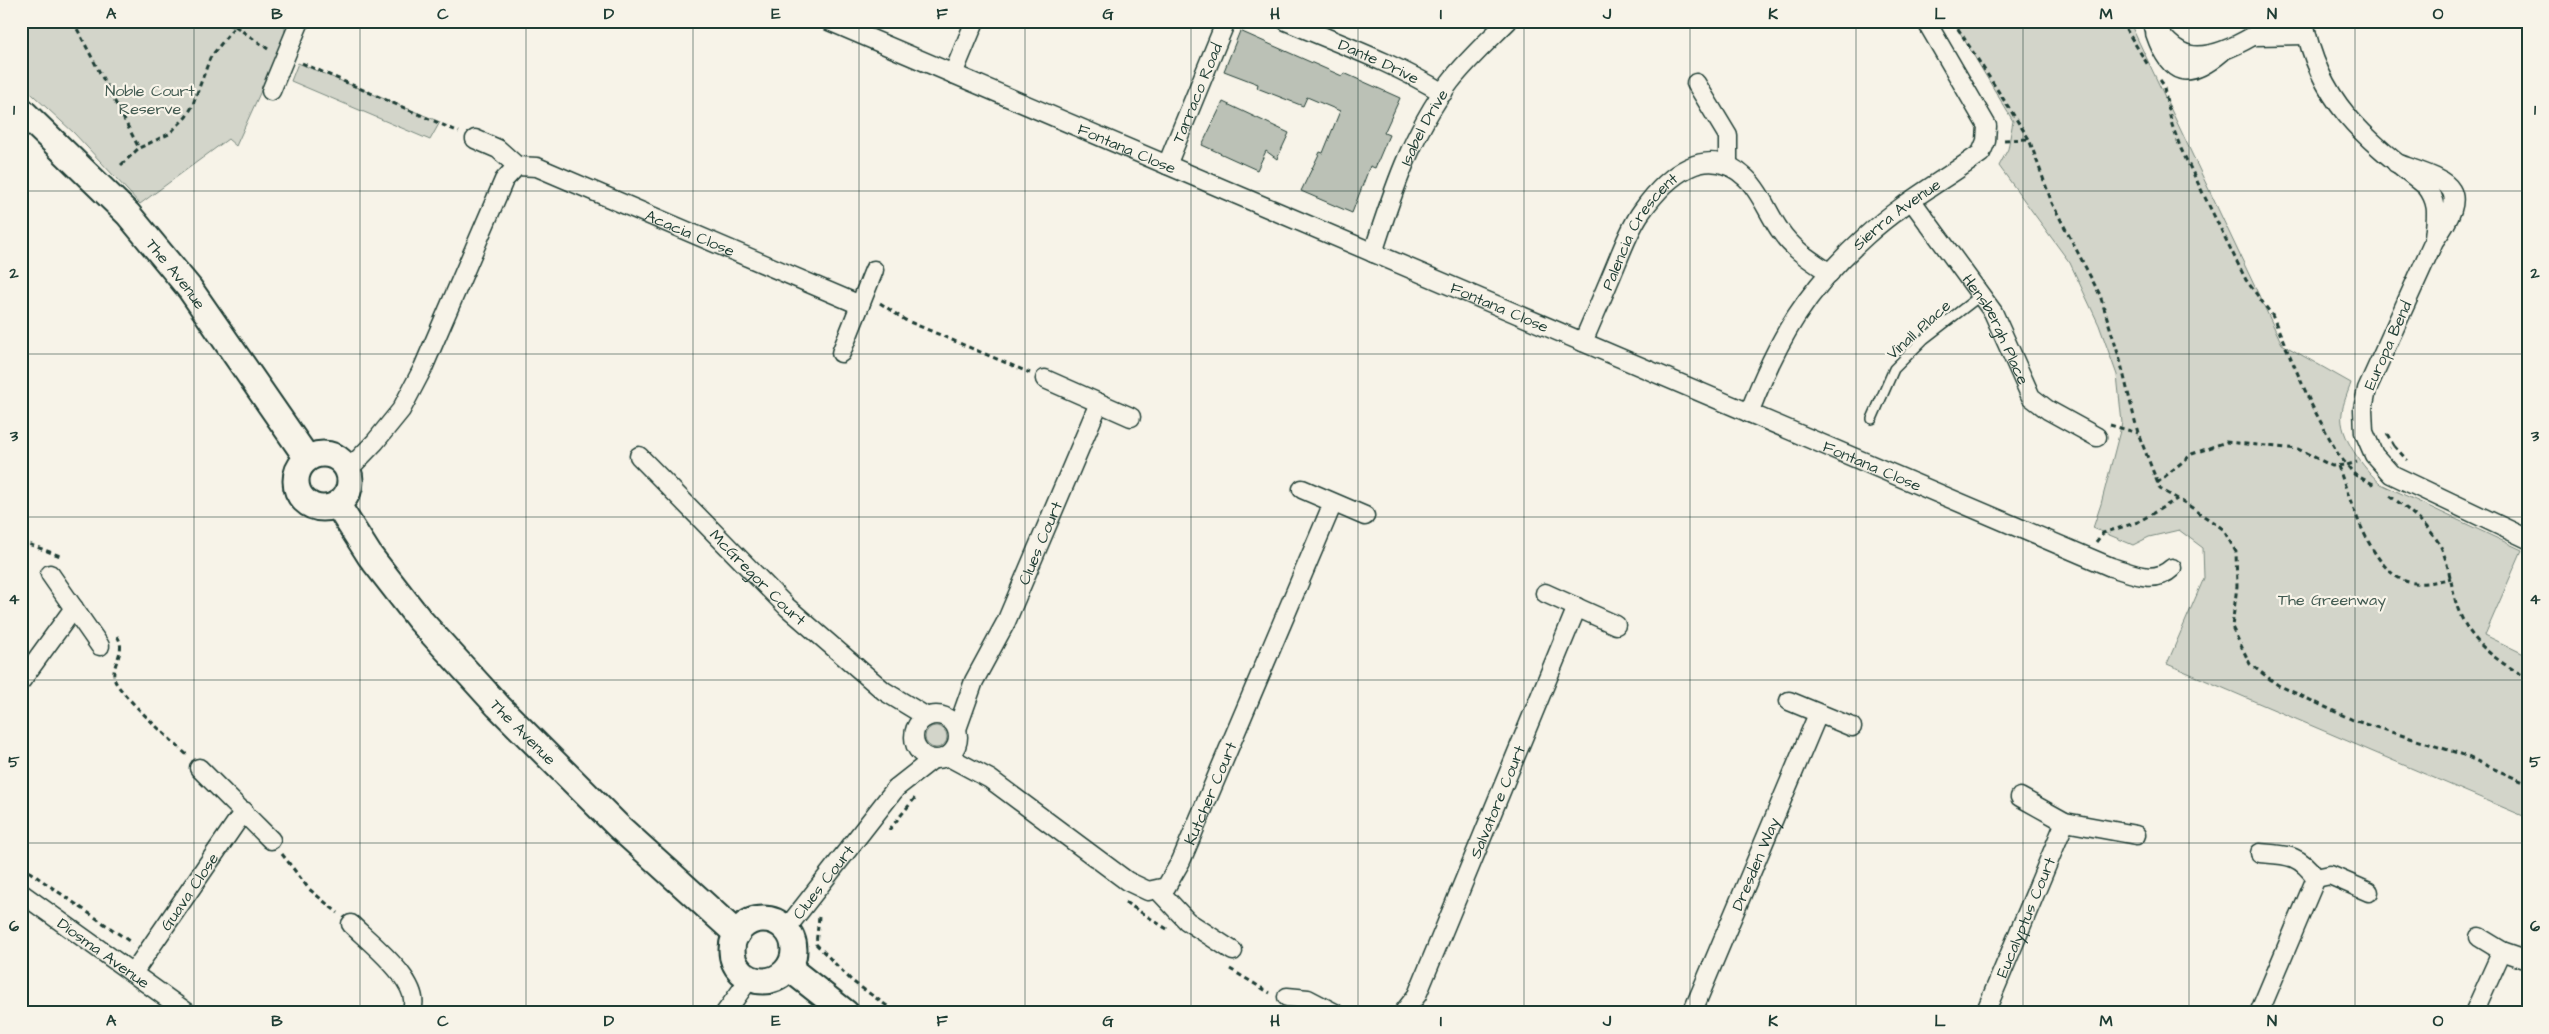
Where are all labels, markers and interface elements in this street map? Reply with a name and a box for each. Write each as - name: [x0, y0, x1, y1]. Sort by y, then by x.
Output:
- text: A: [106, 3, 117, 25]
- text: B: [271, 3, 283, 25]
- text: C: [437, 3, 449, 25]
- text: D: [604, 3, 615, 25]
- text: E: [771, 3, 781, 25]
- text: F: [936, 3, 948, 25]
- text: G: [1102, 3, 1114, 25]
- text: H: [1270, 3, 1280, 25]
- text: I: [1440, 3, 1442, 25]
- text: J: [1602, 3, 1612, 25]
- text: K: [1768, 3, 1778, 25]
- text: L: [1934, 3, 1946, 25]
- text: M: [2099, 3, 2113, 25]
- text: N: [2267, 3, 2277, 25]
- text: O: [2433, 3, 2444, 25]
- street label: Dante Drive: [1335, 34, 1423, 90]
- street label: Tarraco Road: [1167, 40, 1228, 147]
- park label: Noble Court Reserve: [105, 80, 195, 120]
- street label: Isabel Drive: [1395, 85, 1454, 169]
- text: 1: [13, 99, 16, 121]
- text: 1: [2534, 99, 2537, 121]
- street label: Fontana Close: [1074, 118, 1180, 180]
- street label: Palencia Crescent: [1597, 168, 1683, 294]
- street label: Sierra Avenue: [1848, 174, 1945, 255]
- street label: Acacia Close: [642, 205, 738, 262]
- street label: The Avenue: [141, 234, 211, 314]
- text: 2: [8, 262, 19, 284]
- text: 2: [2529, 262, 2540, 284]
- street label: Hensbergh Place: [1957, 270, 2034, 389]
- street label: Fontana Close: [1447, 277, 1552, 338]
- street label: Vinall Place: [1882, 295, 1956, 365]
- street label: Europa Bend: [2359, 297, 2417, 393]
- text: 3: [9, 425, 19, 447]
- text: 3: [2530, 425, 2540, 447]
- street label: Fontana Close: [1819, 436, 1925, 497]
- street label: Clues Court: [1013, 498, 1068, 588]
- street label: McGregor Court: [705, 525, 811, 631]
- text: 4: [9, 588, 20, 610]
- text: 4: [2530, 588, 2541, 610]
- park label: The Greenway: [2278, 589, 2386, 612]
- street label: The Avenue: [485, 695, 561, 770]
- street label: Kutcher Court: [1179, 738, 1243, 848]
- street label: Salvatore Court: [1465, 742, 1531, 862]
- text: 5: [8, 751, 20, 773]
- text: 5: [2529, 751, 2541, 773]
- street label: Dresden Way: [1726, 814, 1786, 914]
- street label: Clues Court: [788, 840, 860, 924]
- street label: Guava Close: [155, 848, 224, 935]
- street label: Eucalyptus Court: [1991, 853, 2061, 981]
- street label: Diosma Avenue: [53, 913, 154, 994]
- text: 6: [9, 915, 19, 937]
- text: 6: [2530, 915, 2540, 937]
- text: A: [106, 1010, 117, 1032]
- text: B: [271, 1010, 283, 1032]
- text: C: [437, 1010, 449, 1032]
- text: D: [604, 1010, 615, 1032]
- text: E: [771, 1010, 781, 1032]
- text: F: [936, 1010, 948, 1032]
- text: G: [1102, 1010, 1114, 1032]
- text: H: [1270, 1010, 1280, 1032]
- text: I: [1440, 1010, 1442, 1032]
- text: J: [1602, 1010, 1612, 1032]
- text: K: [1768, 1010, 1778, 1032]
- text: L: [1934, 1010, 1946, 1032]
- text: M: [2099, 1010, 2113, 1032]
- text: N: [2267, 1010, 2277, 1032]
- text: O: [2433, 1010, 2444, 1032]

